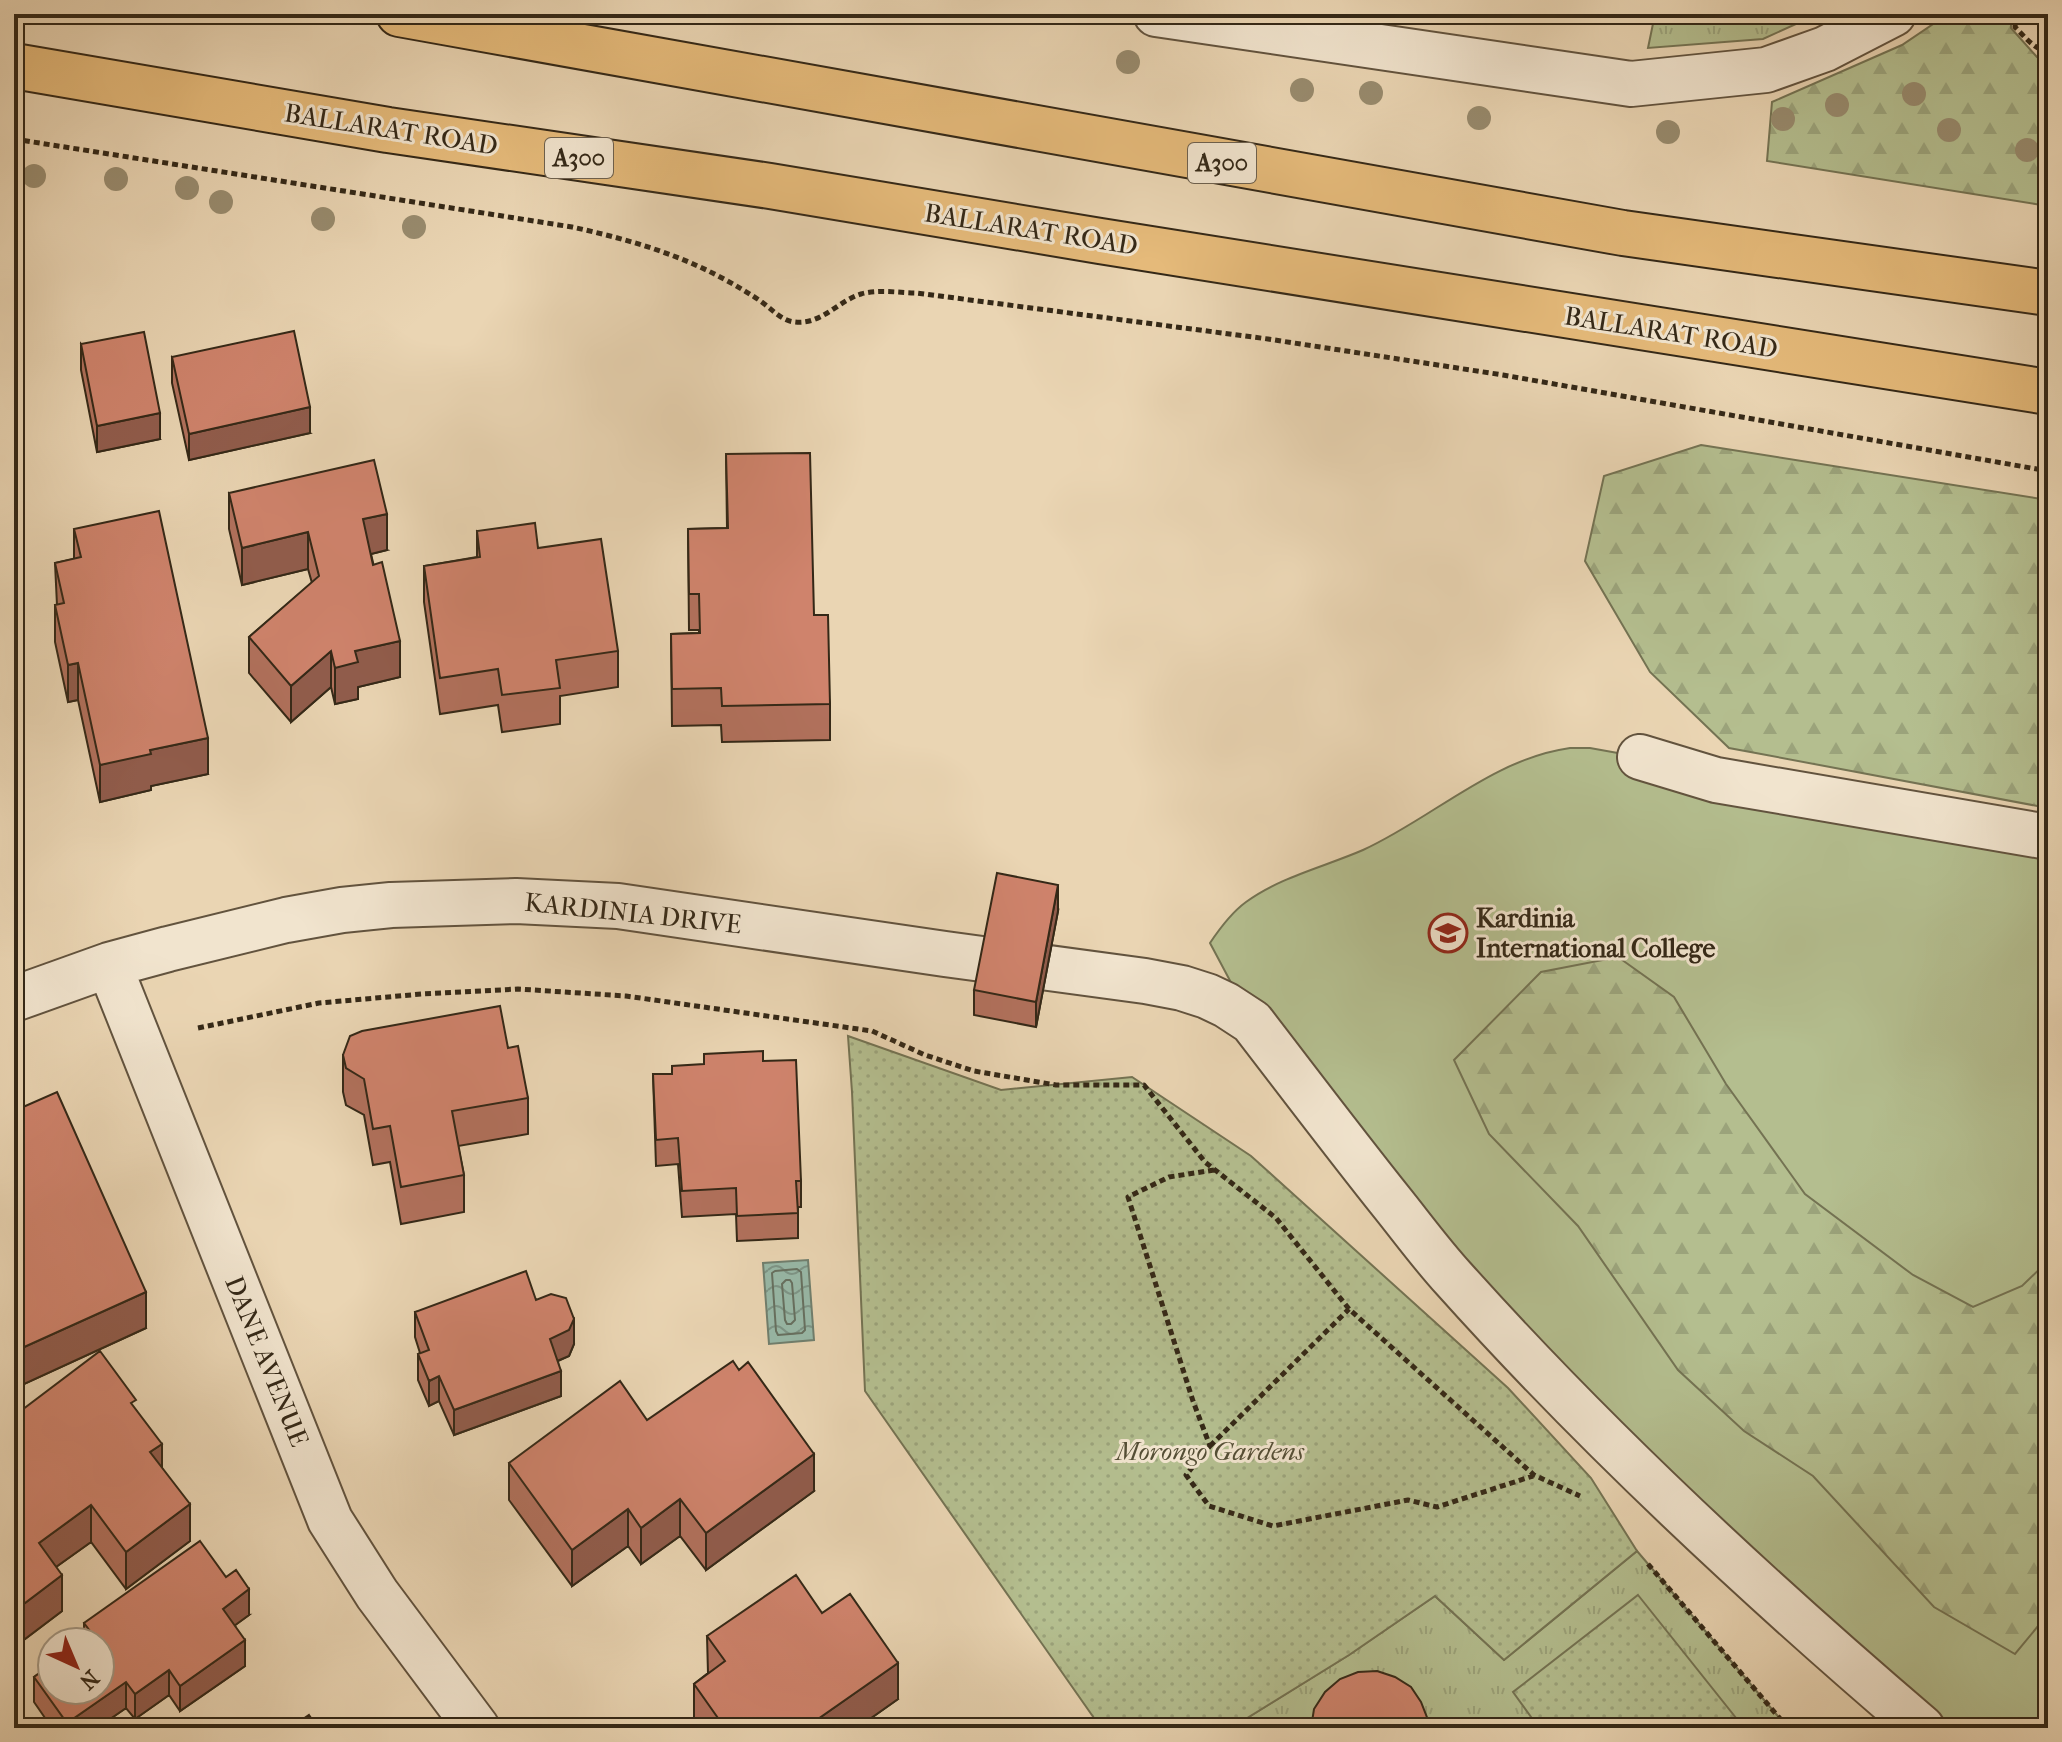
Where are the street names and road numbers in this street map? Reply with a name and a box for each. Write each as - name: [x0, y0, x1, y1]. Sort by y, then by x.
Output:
- street label: BALLARAT ROAD: [282, 97, 500, 162]
- road number: A300: [545, 138, 613, 178]
- road number: A300: [1188, 143, 1256, 183]
- street label: BALLARAT ROAD: [922, 197, 1140, 262]
- street label: BALLARAT ROAD: [1562, 300, 1780, 365]
- street label: KARDINIA DRIVE: [523, 887, 743, 940]
- street label: DANE AVENUE: [218, 1271, 315, 1451]

